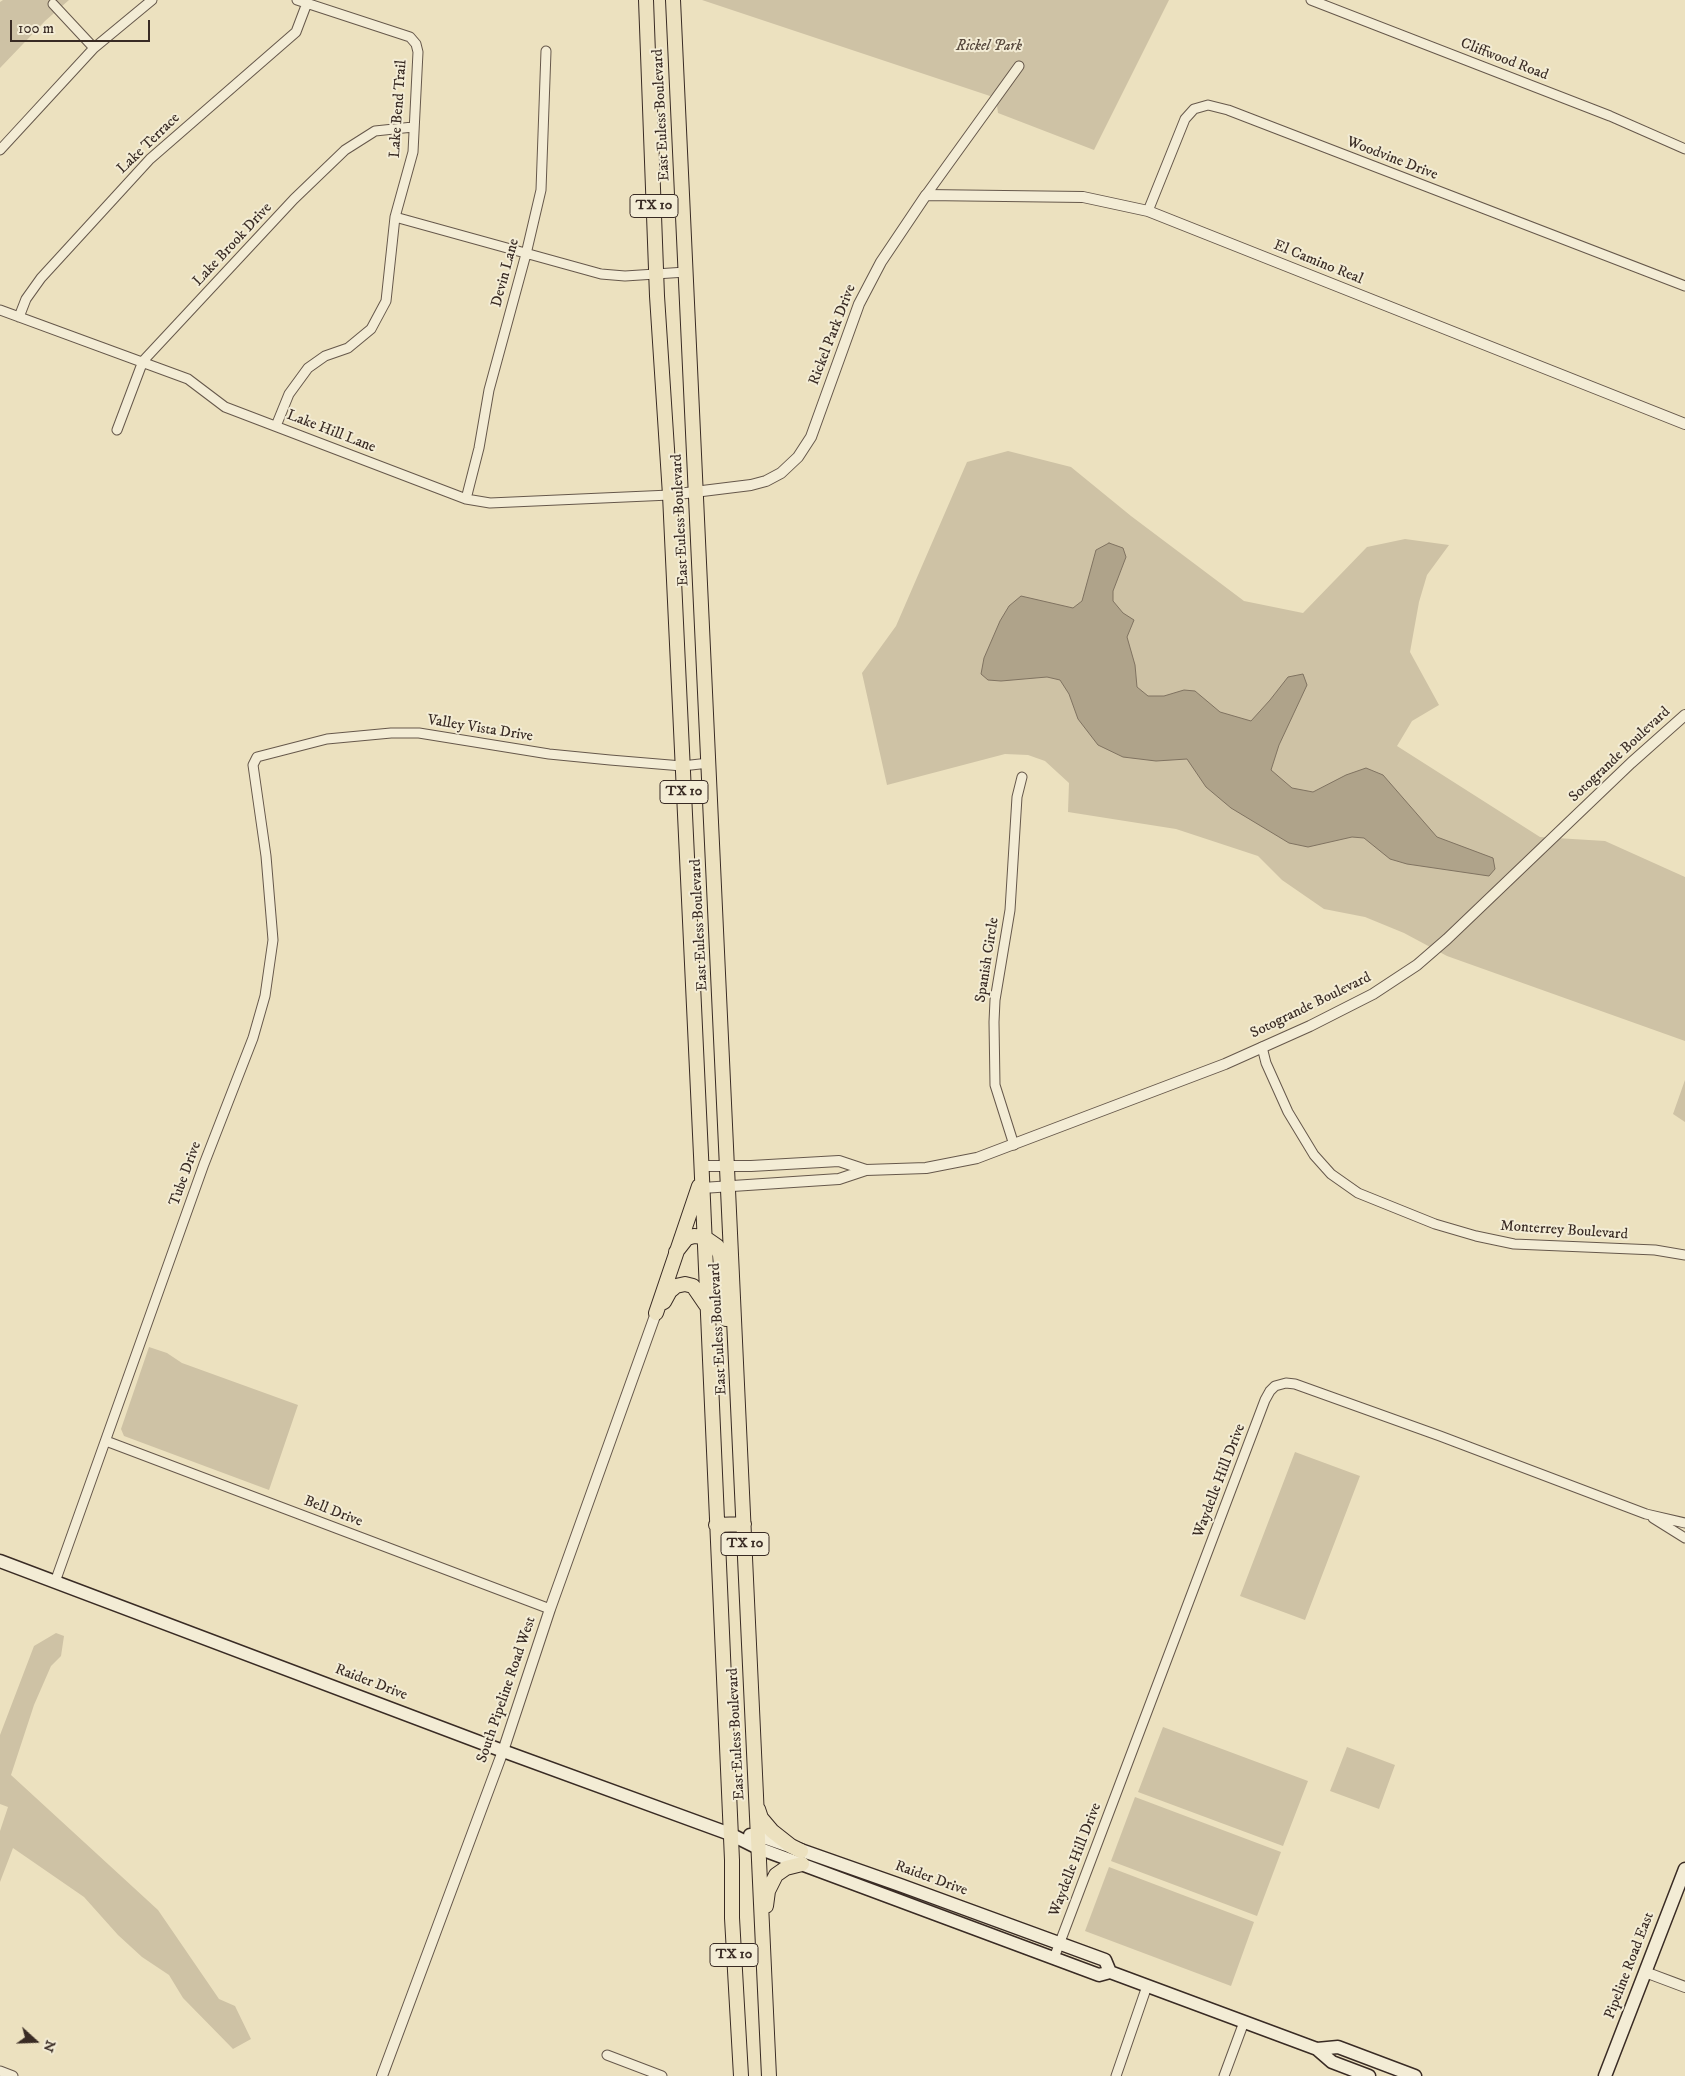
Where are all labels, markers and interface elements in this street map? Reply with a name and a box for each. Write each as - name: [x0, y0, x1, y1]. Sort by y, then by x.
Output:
- scale bar: [12, 10, 152, 42]
- text: 100 m: [18, 19, 54, 38]
- street label: Cliffwood Road: [1458, 35, 1550, 85]
- park label: Rickel Park: [956, 38, 1022, 56]
- street label: East Euless Boulevard: [650, 48, 674, 182]
- street label: Lake Bend Trail: [387, 59, 411, 159]
- street label: Lake Terrace: [114, 110, 184, 178]
- street label: Woodvine Drive: [1344, 133, 1440, 185]
- road number: TX 10: [630, 195, 678, 218]
- street label: Lake Brook Drive: [190, 200, 276, 290]
- street label: Devin Lane: [488, 237, 524, 309]
- street label: El Camino Real: [1271, 237, 1365, 289]
- street label: Rickel Park Drive: [806, 282, 860, 388]
- street label: Lake Hill Lane: [284, 407, 378, 457]
- street label: East Euless Boulevard: [669, 453, 693, 587]
- street label: Sotogrande Boulevard: [1566, 703, 1674, 807]
- street label: Valley Vista Drive: [426, 712, 534, 746]
- road number: TX 10: [660, 780, 708, 804]
- street label: East Euless Boulevard: [688, 858, 712, 992]
- street label: Spanish Circle: [972, 916, 1004, 1004]
- street label: Sotogrande Boulevard: [1248, 969, 1374, 1043]
- street label: Tube Drive: [166, 1139, 206, 1209]
- street label: Monterrey Boulevard: [1500, 1218, 1628, 1244]
- street label: East Euless Boulevard: [707, 1262, 731, 1396]
- street label: Waydelle Hill Drive: [1190, 1422, 1250, 1540]
- street label: Bell Drive: [301, 1493, 365, 1531]
- road number: TX 10: [721, 1532, 769, 1556]
- street label: South Pipeline Road West: [474, 1614, 540, 1766]
- street label: Raider Drive: [332, 1661, 410, 1705]
- street label: East Euless Boulevard: [725, 1667, 749, 1801]
- street label: Waydelle Hill Drive: [1046, 1801, 1106, 1919]
- street label: Raider Drive: [892, 1858, 970, 1900]
- street label: Pipeline Road East: [1601, 1910, 1659, 2022]
- road number: TX 10: [710, 1944, 758, 1966]
- north arrow: [10, 2016, 60, 2066]
- text: N: [39, 2038, 60, 2055]

